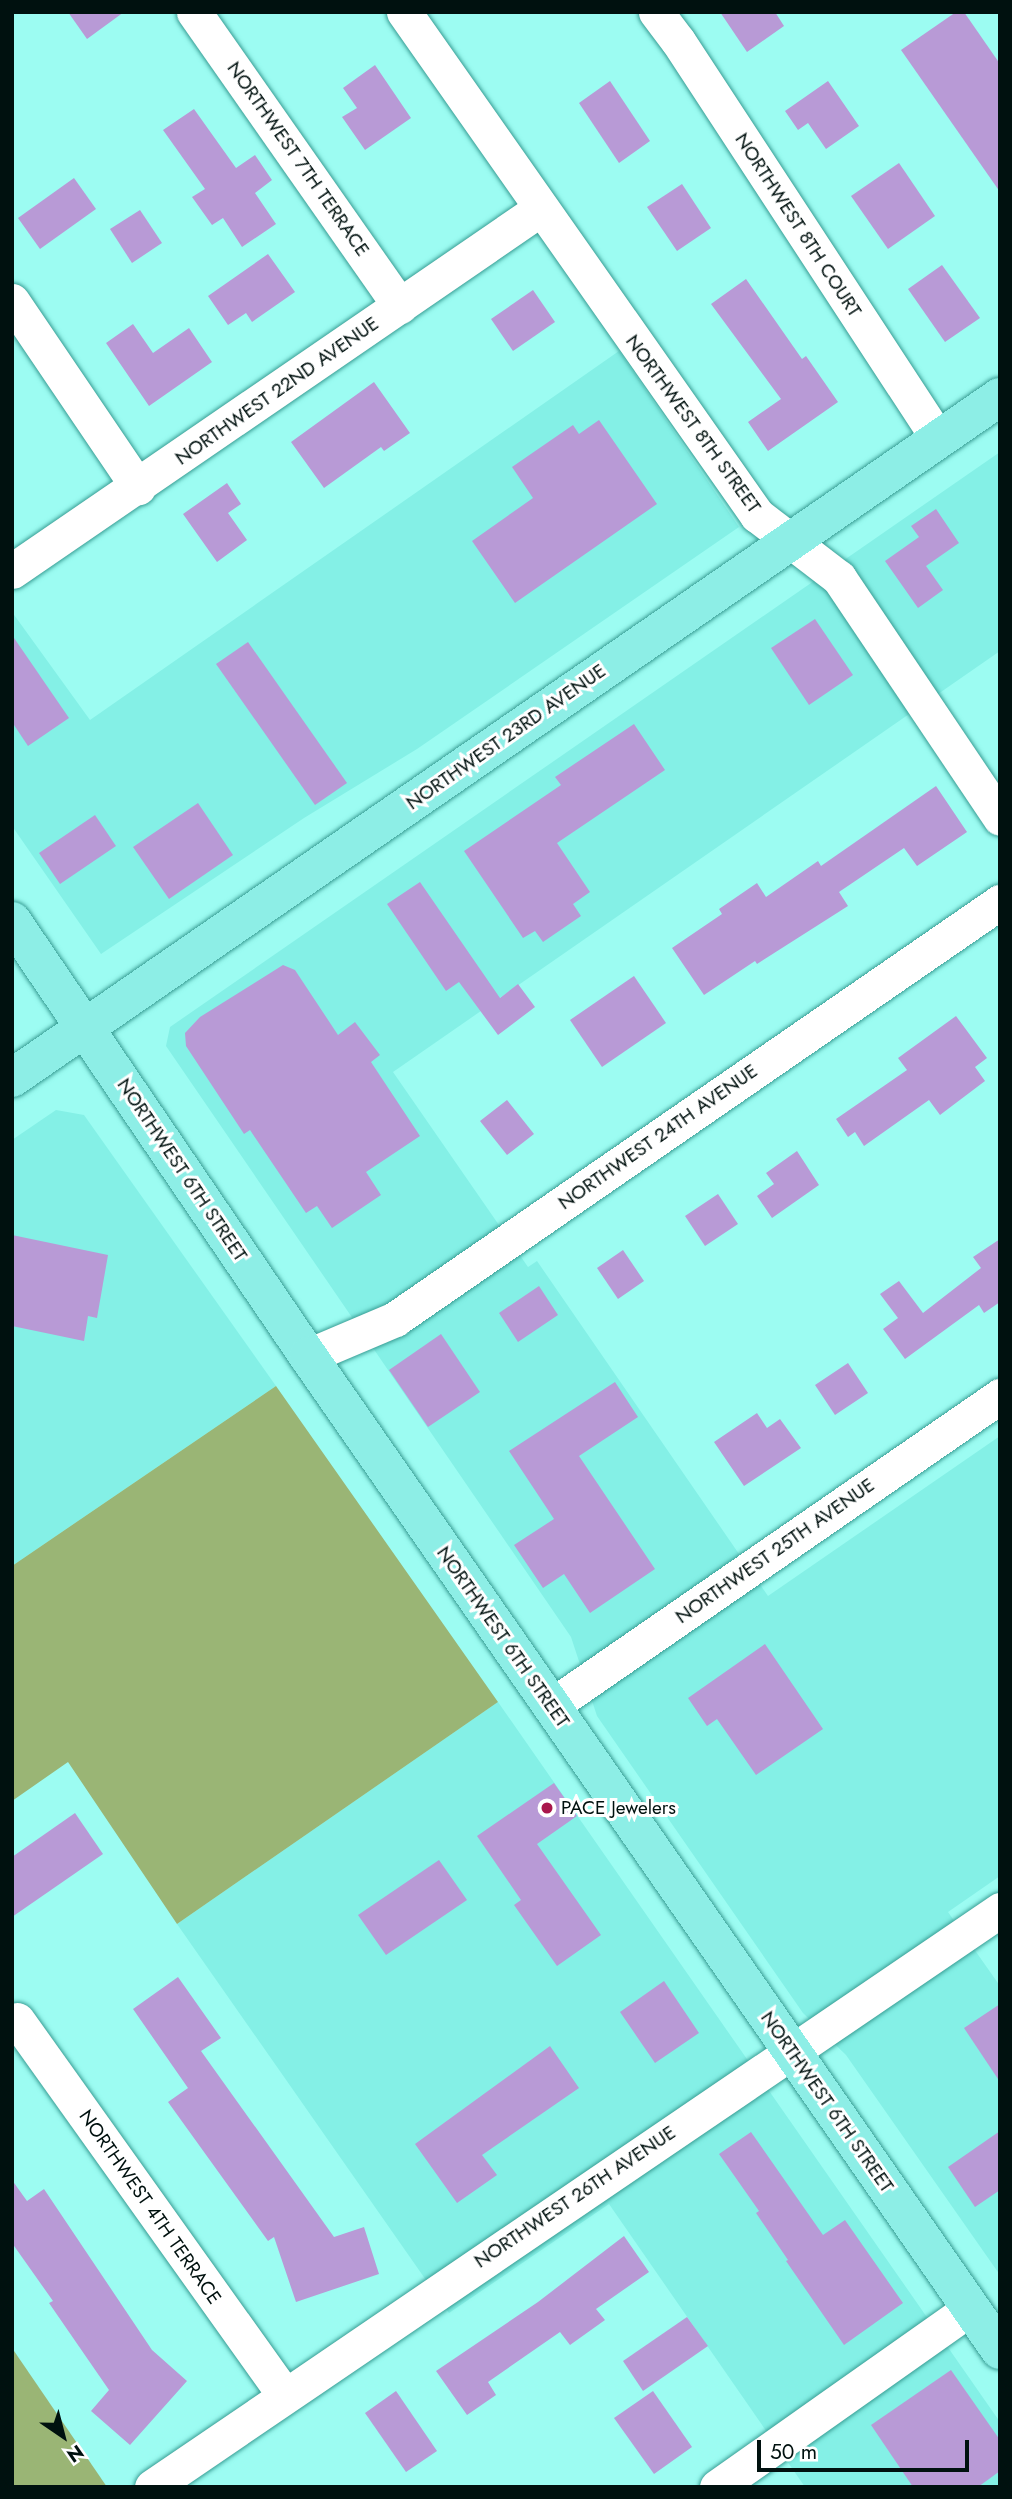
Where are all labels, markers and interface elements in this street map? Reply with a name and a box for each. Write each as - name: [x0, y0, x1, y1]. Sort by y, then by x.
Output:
- street label: NORTHWEST 7TH TERRACE: [222, 57, 374, 261]
- street label: NORTHWEST 8TH COURT: [730, 129, 866, 321]
- street label: NORTHWEST 22ND AVENUE: [171, 312, 383, 470]
- street label: NORTHWEST 8TH STREET: [621, 331, 765, 517]
- street label: NORTHWEST 23RD AVENUE: [402, 659, 610, 815]
- street label: NORTHWEST 24TH AVENUE: [554, 1059, 762, 1215]
- street label: NORTHWEST 6TH STREET: [112, 1074, 252, 1266]
- street label: NORTHWEST 25TH AVENUE: [671, 1474, 879, 1628]
- street label: NORTHWEST 6TH STREET: [432, 1542, 574, 1732]
- place label: PACE Jewelers: [561, 1797, 676, 1819]
- marker: PACE Jewelers: [539, 1800, 555, 1816]
- street label: NORTHWEST 6TH STREET: [756, 2007, 898, 2197]
- street label: NORTHWEST 4TH TERRACE: [74, 2105, 226, 2309]
- street label: NORTHWEST 26TH AVENUE: [470, 2121, 680, 2273]
- north arrow: [28, 2401, 98, 2471]
- scale bar: [760, 2426, 972, 2470]
- text: 50 m: [770, 2437, 817, 2467]
- text: N: [61, 2438, 89, 2469]

